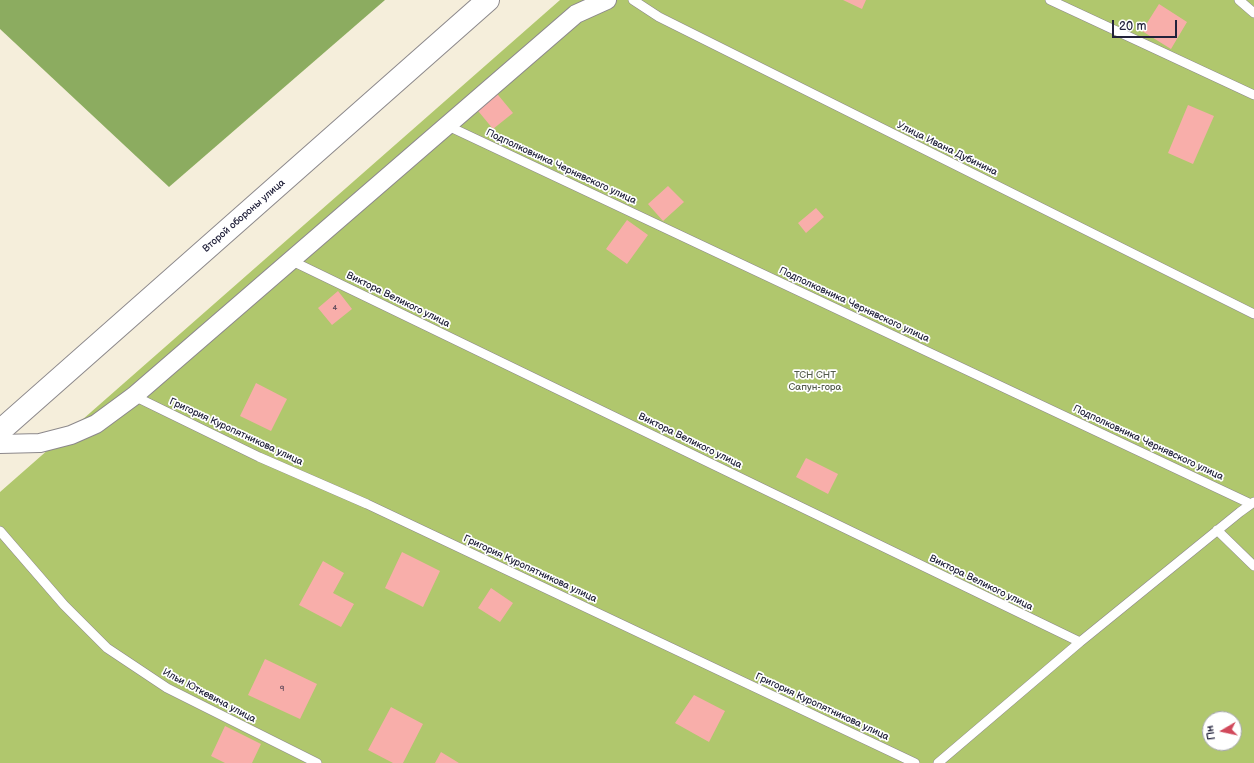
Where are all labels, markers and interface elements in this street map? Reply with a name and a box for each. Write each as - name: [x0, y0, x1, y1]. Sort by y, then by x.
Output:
- scale bar: [1114, 12, 1179, 38]
- text: 20 m: [1119, 19, 1146, 34]
- street label: Улица Ивана Дубинина: [895, 119, 999, 179]
- street label: Подполковника Чернявского улица: [484, 127, 638, 207]
- street label: Второй обороны улица: [200, 177, 288, 255]
- street label: Подполковника Чернявского улица: [777, 265, 931, 345]
- street label: Виктора Великого улица: [344, 270, 452, 330]
- house number: 4: [333, 303, 337, 313]
- park label: ТСН СНТ Сапун-гора: [789, 369, 841, 392]
- street label: Григория Куропятникова улица: [167, 396, 305, 468]
- street label: Подполковника Чернявского улица: [1071, 403, 1225, 483]
- street label: Виктора Великого улица: [636, 411, 744, 471]
- street label: Григория Куропятникова улица: [461, 533, 599, 605]
- street label: Виктора Великого улица: [927, 553, 1035, 613]
- street label: Ильи Юткевича улица: [160, 666, 258, 726]
- street label: Григория Куропятникова улица: [753, 671, 891, 743]
- house number: 9: [280, 684, 284, 694]
- north arrow: [1202, 711, 1242, 751]
- text: Пн: [1203, 725, 1218, 741]

